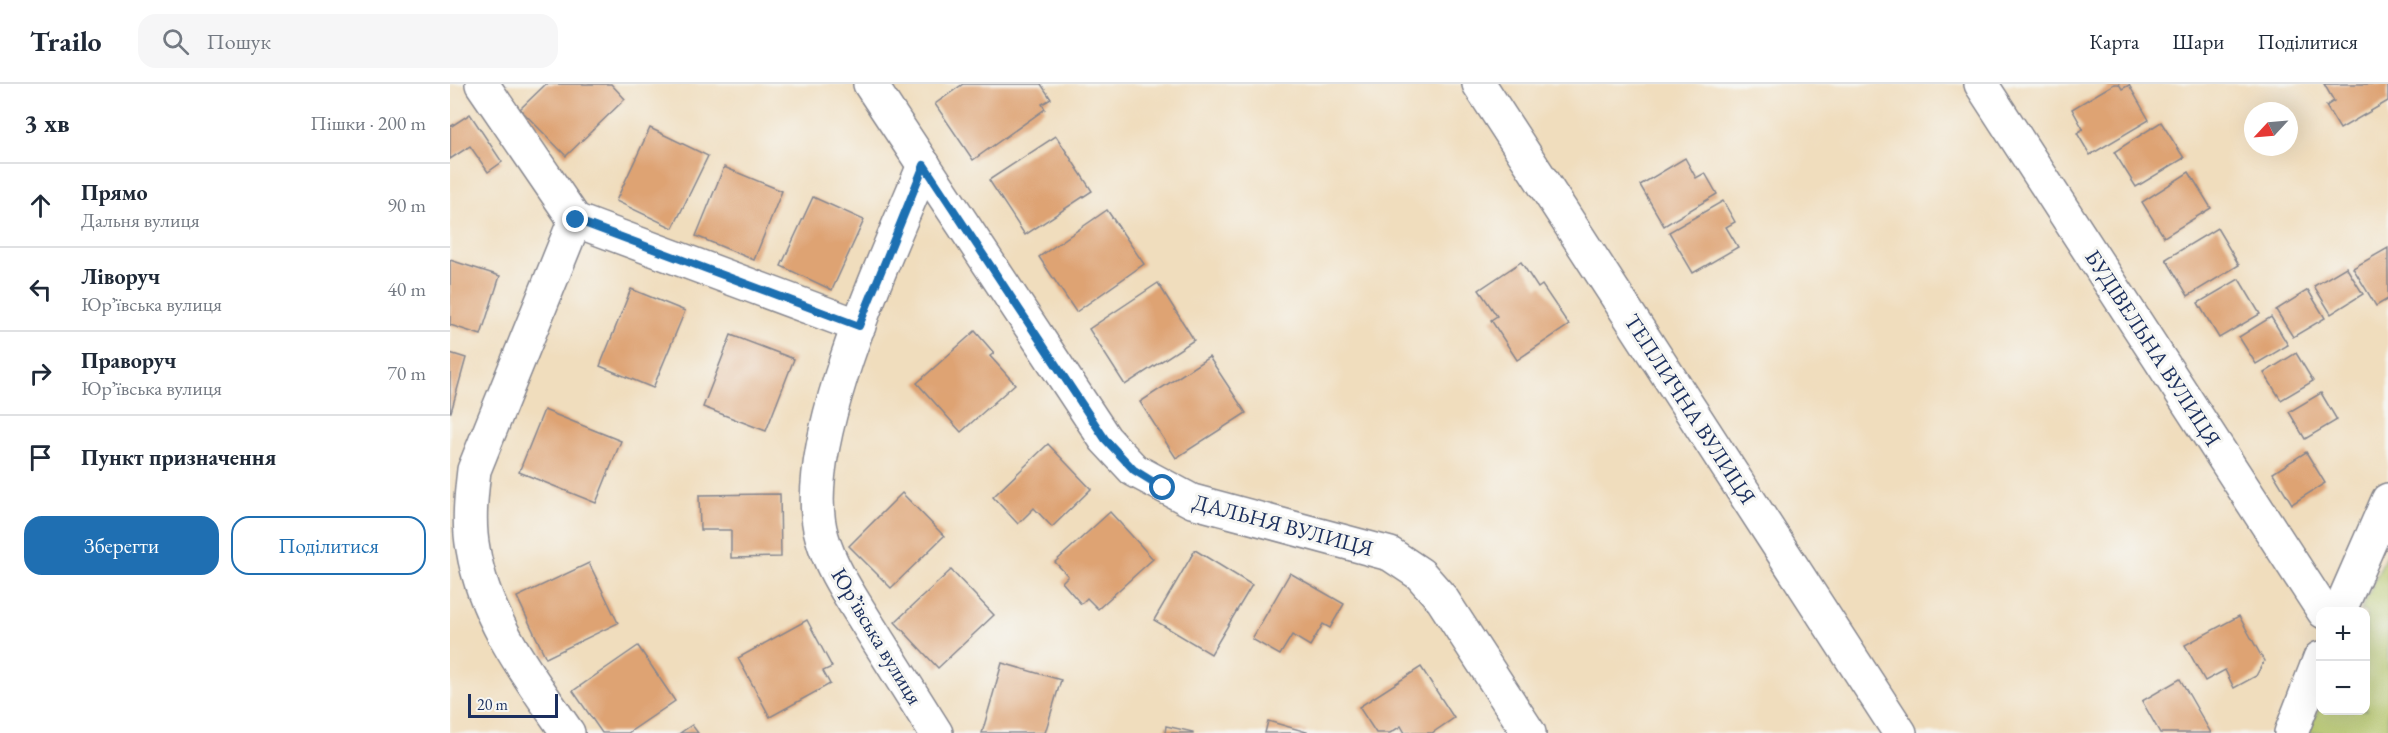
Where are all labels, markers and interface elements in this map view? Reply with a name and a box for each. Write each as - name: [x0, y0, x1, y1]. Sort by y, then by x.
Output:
- search box: [138, 14, 558, 68]
- text: Trailo: [30, 23, 102, 59]
- icon: search: [159, 25, 192, 58]
- text: Пошук: [207, 27, 271, 56]
- text: Карта: [2089, 28, 2139, 55]
- text: Шари: [2172, 28, 2224, 55]
- text: Поділитися: [2257, 28, 2358, 55]
- north arrow: [2244, 102, 2298, 156]
- text: 3 хв: [24, 106, 70, 140]
- text: Пішки · 200 m: [310, 110, 426, 136]
- text: Прямо: [81, 178, 148, 207]
- icon: ahead: [24, 189, 57, 222]
- text: 90 m: [387, 192, 426, 218]
- route end: [562, 206, 588, 232]
- text: Дальня вулиця: [81, 207, 200, 233]
- street label: БУДІВЕЛЬНА ВУЛИЦЯ: [2078, 244, 2228, 452]
- text: Ліворуч: [81, 262, 160, 291]
- icon: left: [24, 273, 57, 306]
- text: 40 m: [387, 276, 426, 302]
- text: Юрʼївська вулиця: [81, 291, 222, 317]
- street label: ТЕПЛИЧНА ВУЛИЦЯ: [1618, 308, 1763, 510]
- text: Праворуч: [81, 346, 177, 375]
- icon: right: [24, 357, 57, 390]
- text: 70 m: [387, 360, 426, 386]
- text: Юрʼївська вулиця: [81, 375, 222, 401]
- icon: arrive: [24, 441, 57, 474]
- text: Пункт призначення: [81, 443, 276, 472]
- route start: [1149, 474, 1175, 500]
- street label: ДАЛЬНЯ ВУЛИЦЯ: [1190, 487, 1377, 563]
- button: Зберегти: [24, 516, 219, 575]
- button: Поділитися: [231, 516, 426, 575]
- street label: Юрʼївська вулиця: [825, 562, 929, 710]
- map controls: [2316, 607, 2370, 715]
- button: +: [2316, 607, 2370, 661]
- button: −: [2316, 661, 2370, 715]
- scale bar: [468, 691, 558, 718]
- text: 20 m: [477, 694, 508, 715]

